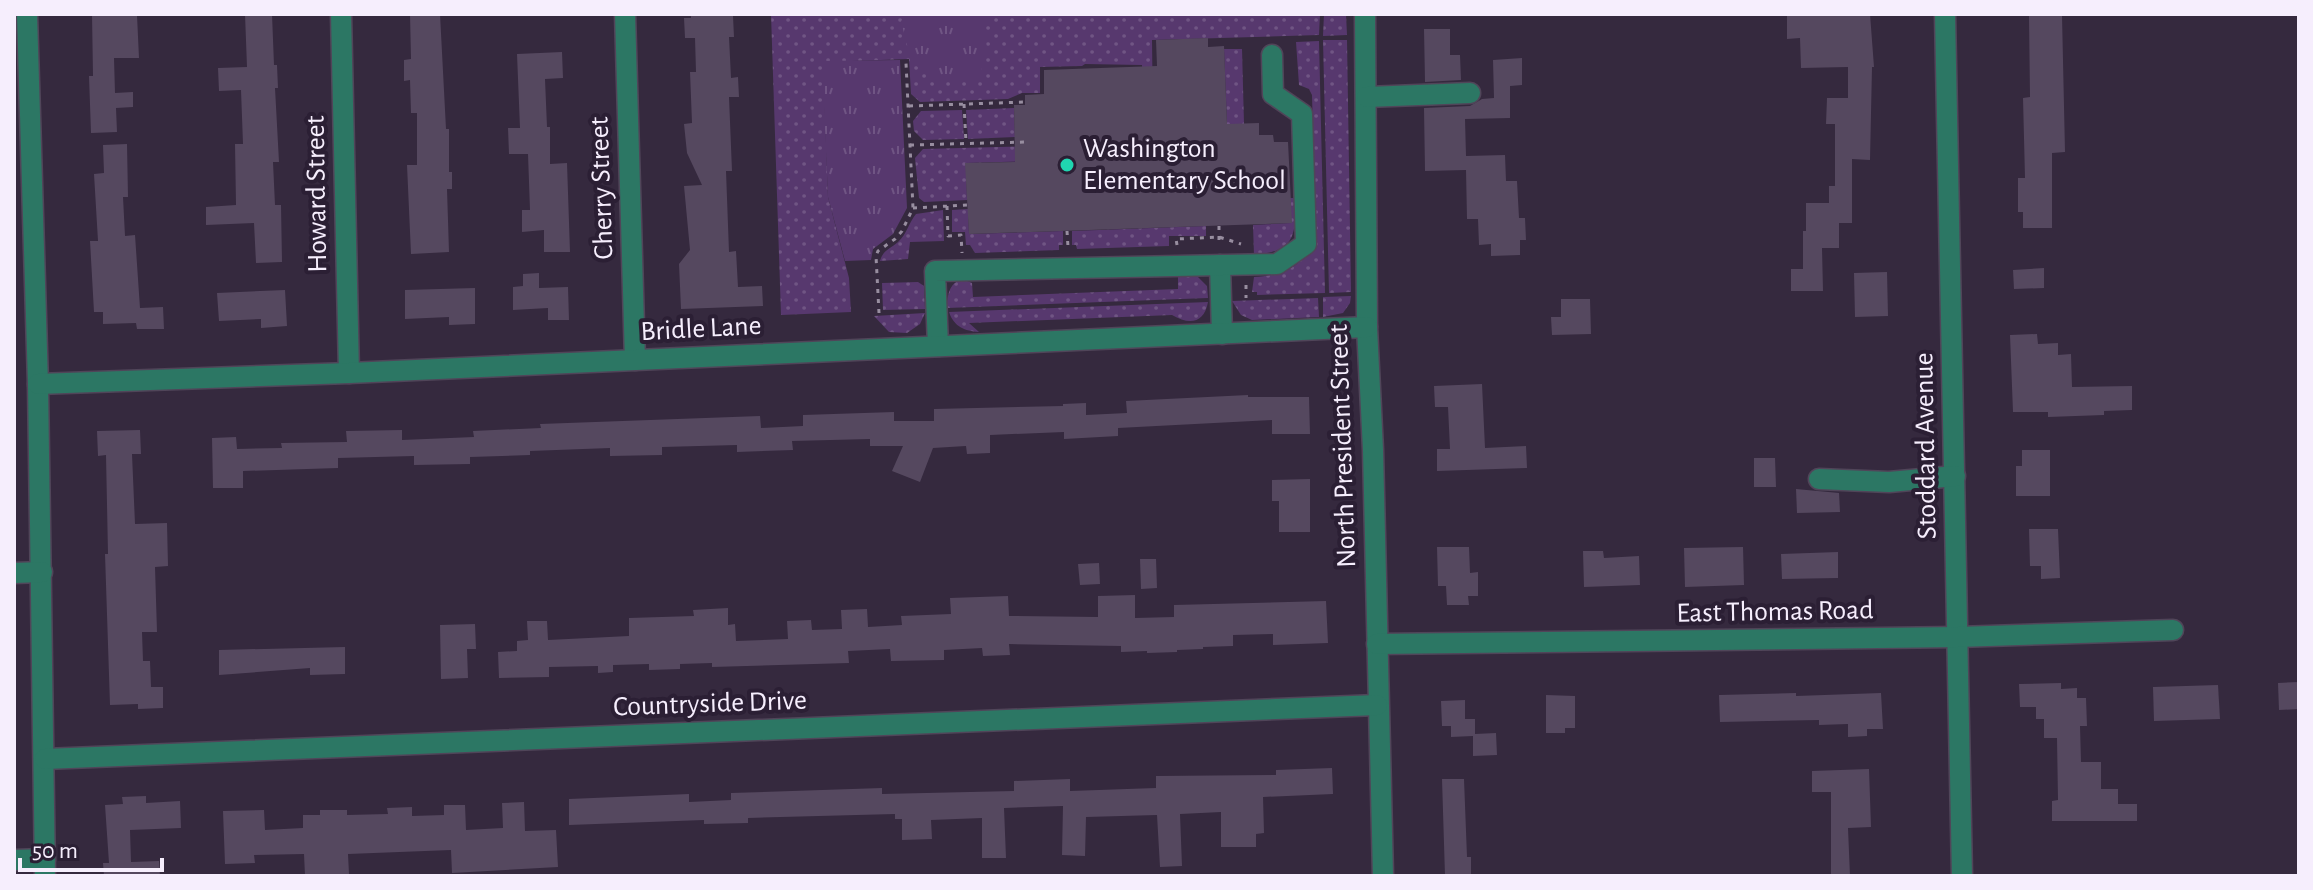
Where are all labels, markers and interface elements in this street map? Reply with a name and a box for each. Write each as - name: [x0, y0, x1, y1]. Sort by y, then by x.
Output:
- street label: Howard Street: [302, 115, 332, 273]
- street label: Cherry Street: [586, 116, 618, 260]
- place label: Washington Elementary School: [1083, 135, 1286, 195]
- marker: Washington Elementary School: [1058, 156, 1076, 174]
- street label: Bridle Lane: [640, 312, 762, 346]
- street label: North President Street: [1325, 324, 1361, 568]
- street label: Stoddard Avenue: [1910, 352, 1942, 540]
- street label: East Thomas Road: [1676, 596, 1874, 628]
- street label: Countryside Drive: [613, 687, 807, 721]
- scale bar: [20, 822, 162, 872]
- text: 50 m: [32, 839, 78, 863]

